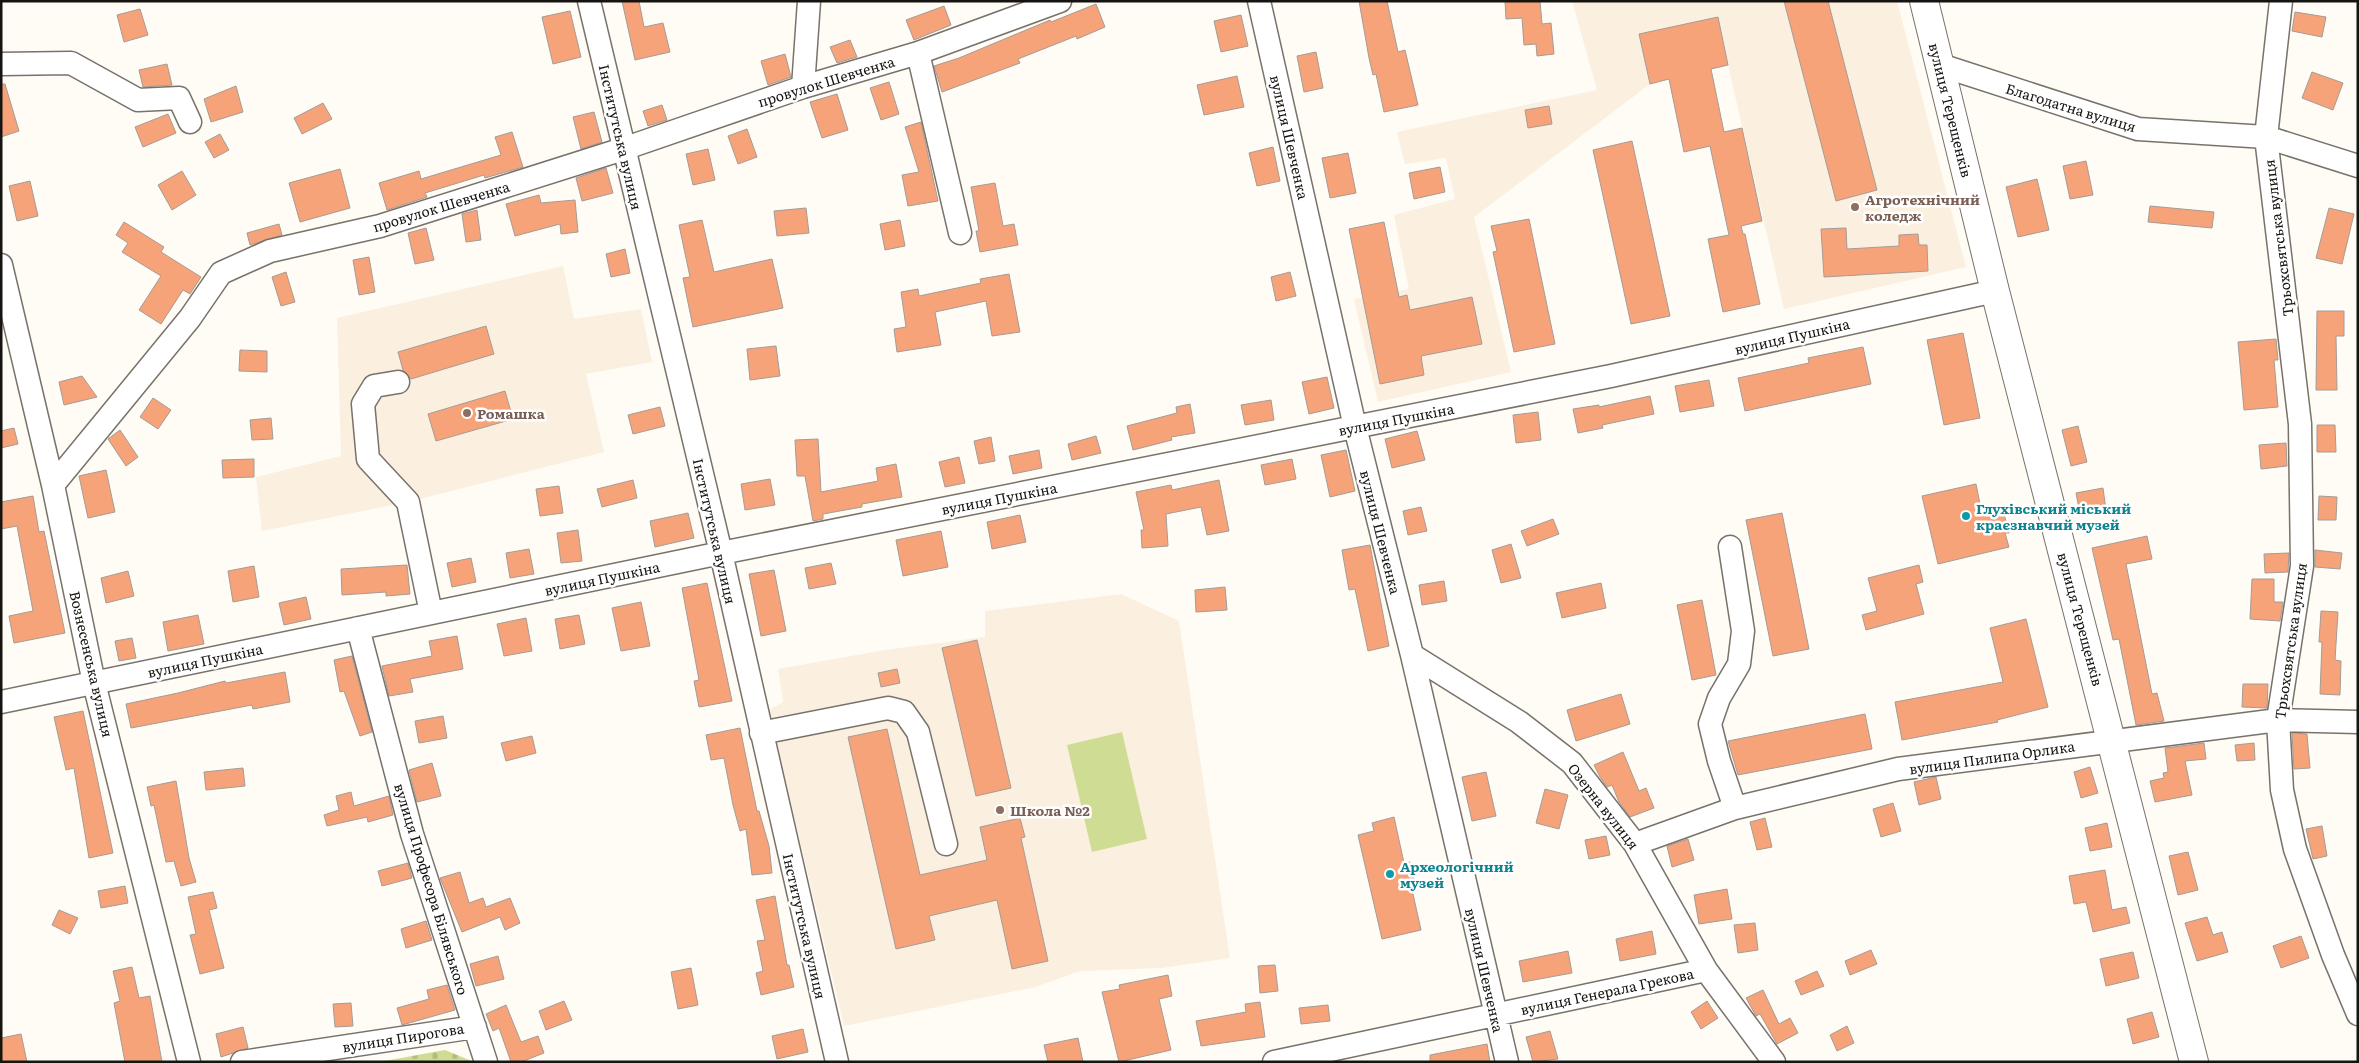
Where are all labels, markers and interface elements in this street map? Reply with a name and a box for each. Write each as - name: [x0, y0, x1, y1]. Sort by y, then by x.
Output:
- street label: вулиця Терещенків: [1925, 41, 1977, 180]
- street label: провулок Шевченка: [755, 50, 897, 111]
- street label: Інститутська вулиця: [595, 62, 647, 212]
- street label: вулиця Шевченка: [1266, 73, 1314, 202]
- street label: Благодатна вулиця: [2003, 78, 2139, 136]
- street label: Трьохсвятська вулиця: [2258, 158, 2298, 318]
- street label: провулок Шевченка: [370, 175, 512, 236]
- place label: Агротехнічний коледж: [1865, 189, 1980, 225]
- marker: Агротехнічний коледж: [1849, 201, 1861, 213]
- street label: вулиця Пушкіна: [1732, 313, 1852, 359]
- street label: вулиця Пушкіна: [1336, 398, 1456, 440]
- place label: Ромашка: [477, 403, 546, 423]
- marker: Ромашка: [461, 407, 473, 419]
- street label: Інститутська вулиця: [689, 456, 741, 606]
- street label: вулиця Шевченка: [1356, 468, 1406, 596]
- street label: вулиця Пушкіна: [939, 477, 1059, 519]
- place label: Глухівський міський краєзнавчий музей: [1976, 498, 2131, 534]
- marker: Глухівський міський краєзнавчий музей: [1960, 510, 1972, 522]
- street label: вулиця Терещенків: [2053, 550, 2109, 688]
- street label: вулиця Пушкіна: [542, 556, 662, 600]
- street label: Трьохсвятська вулиця: [2269, 561, 2311, 721]
- street label: Вознесенська вулиця: [65, 589, 119, 739]
- street label: вулиця Пушкіна: [145, 638, 265, 682]
- street label: вулиця Пилипа Орлика: [1908, 735, 2077, 779]
- street label: Озерна вулиця: [1564, 759, 1644, 853]
- street label: вулиця Професора Білявського: [390, 781, 474, 997]
- place label: Школа №2: [1010, 800, 1090, 820]
- marker: Школа №2: [994, 804, 1006, 816]
- street label: Інститутська вулиця: [779, 851, 831, 1001]
- place label: Археологічний музей: [1400, 856, 1514, 892]
- marker: Археологічний музей: [1384, 868, 1396, 880]
- street label: вулиця Шевченка: [1461, 906, 1509, 1035]
- street label: вулиця Генерала Грекова: [1519, 963, 1696, 1019]
- street label: вулиця Пирогова: [341, 1017, 466, 1056]

